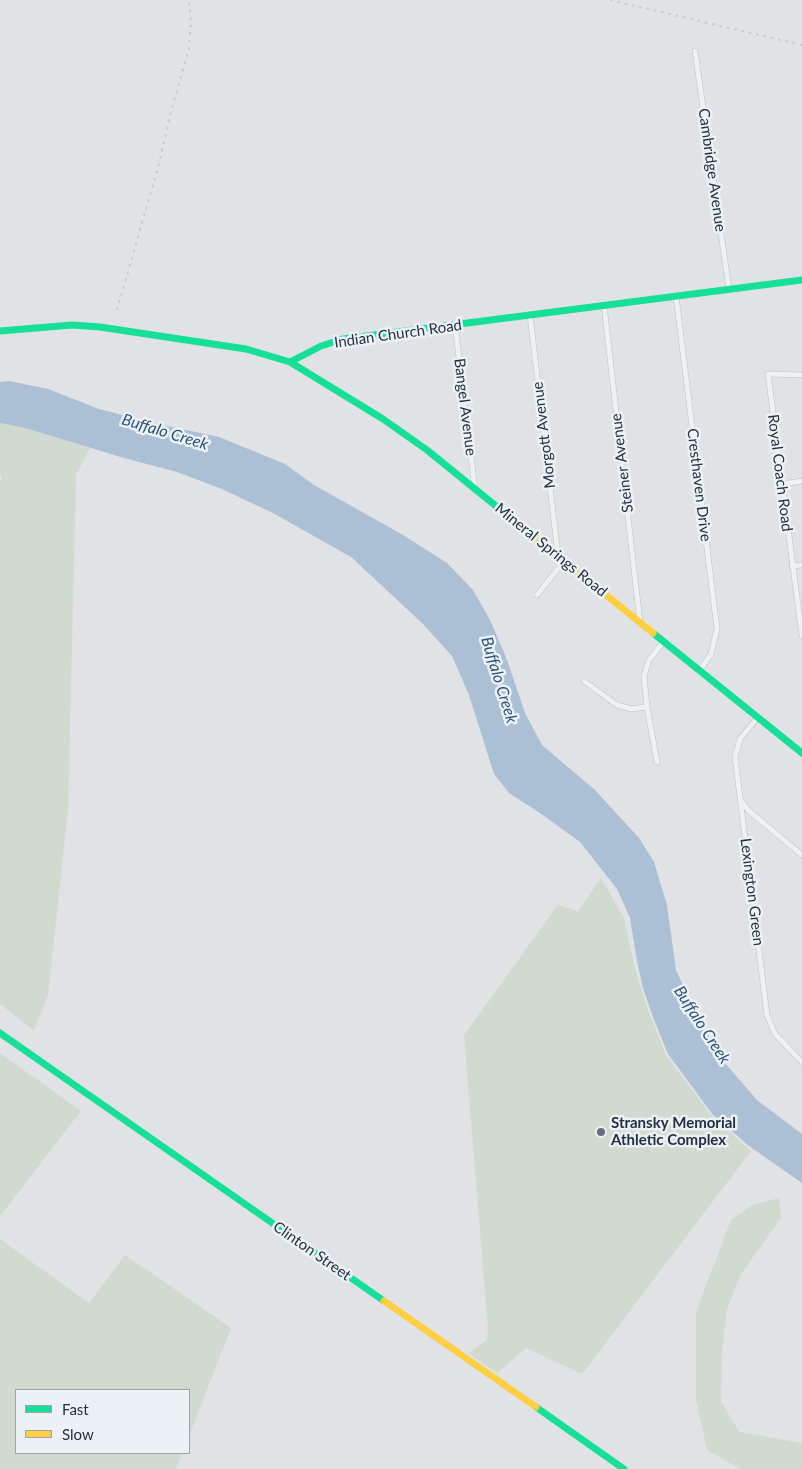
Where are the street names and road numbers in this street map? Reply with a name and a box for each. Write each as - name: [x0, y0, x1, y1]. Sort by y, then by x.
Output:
- street label: Cambridge Avenue: [694, 107, 730, 233]
- street label: Indian Church Road: [333, 316, 463, 352]
- street label: Bangel Avenue: [450, 357, 480, 457]
- street label: Morgott Avenue: [529, 381, 559, 489]
- street label: Steiner Avenue: [607, 412, 637, 514]
- street label: Royal Coach Road: [764, 413, 796, 533]
- street label: Cresthaven Drive: [683, 427, 715, 543]
- street label: Mineral Springs Road: [491, 499, 611, 601]
- street label: Lexington Green: [736, 837, 768, 947]
- street label: Clinton Street: [270, 1218, 354, 1284]

